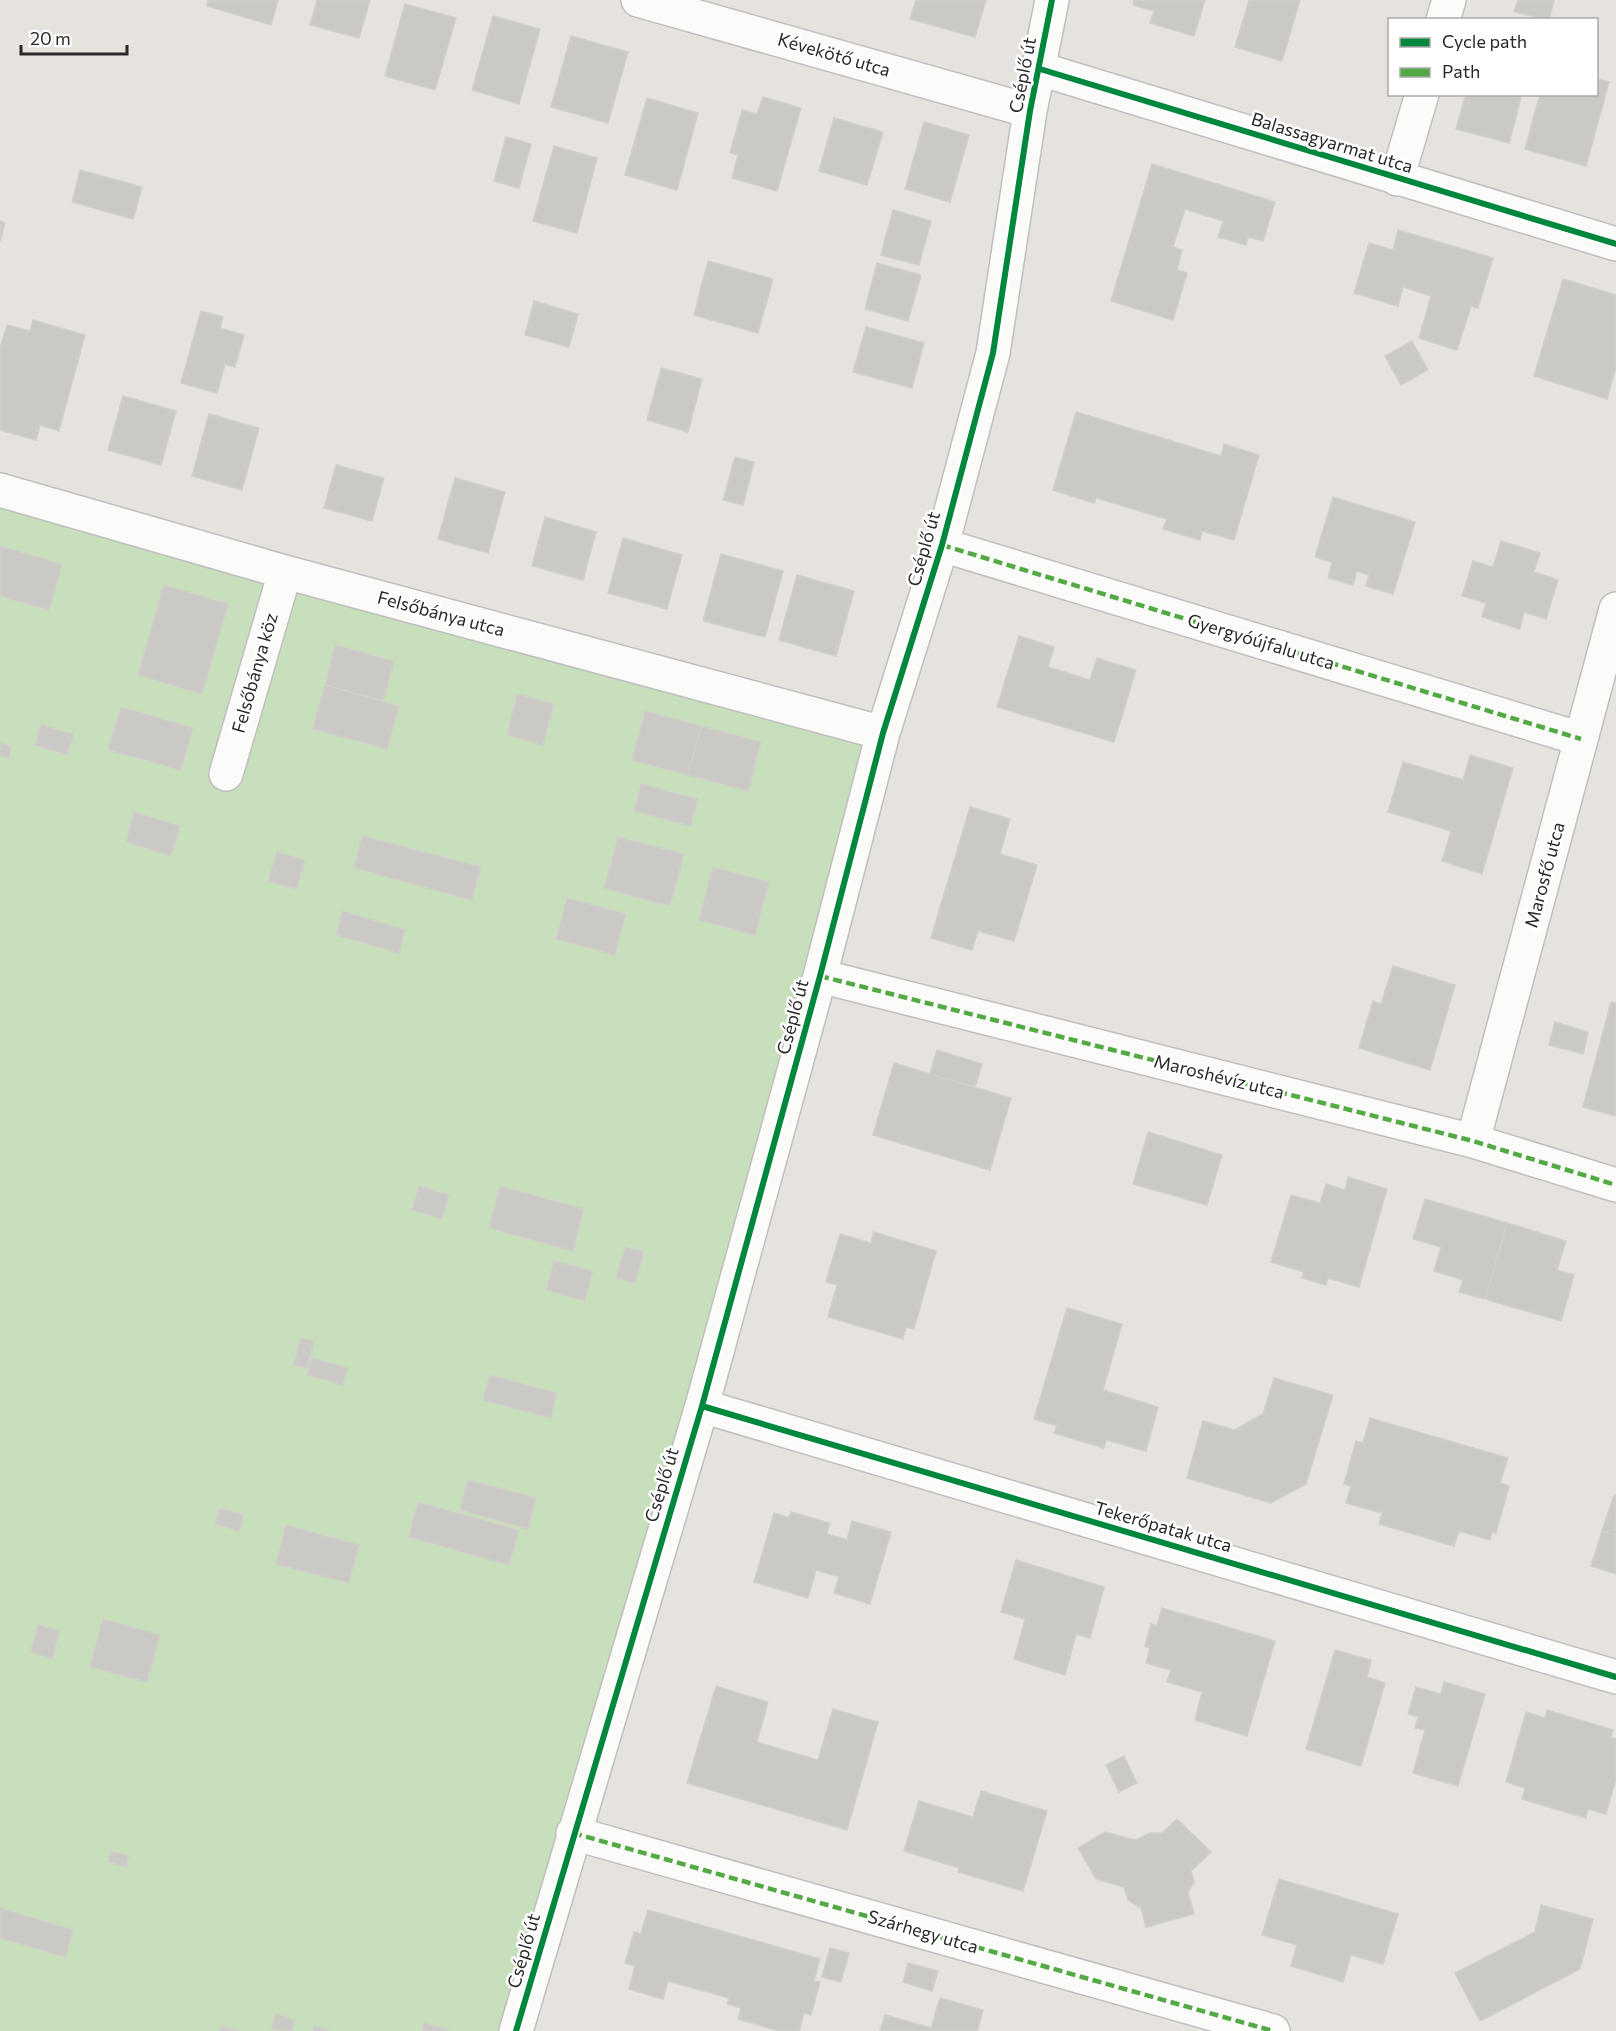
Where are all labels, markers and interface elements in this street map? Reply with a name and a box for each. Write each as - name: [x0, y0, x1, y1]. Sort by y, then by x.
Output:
- scale bar: [21, 18, 128, 56]
- legend: [1388, 18, 1598, 96]
- text: 20 m: [30, 27, 71, 49]
- street label: Kévekötő utca: [775, 27, 893, 81]
- text: Cycle path: [1442, 30, 1527, 52]
- street label: Cséplő út: [1004, 35, 1040, 115]
- text: Path: [1442, 60, 1480, 82]
- street label: Balassagyarmat utca: [1249, 107, 1416, 177]
- street label: Cséplő út: [902, 509, 944, 589]
- street label: Felsőbánya utca: [375, 586, 507, 641]
- street label: Gyergyóújfalu utca: [1185, 608, 1338, 674]
- street label: Felsőbánya köz: [226, 610, 282, 735]
- street label: Marosfő utca: [1519, 819, 1569, 930]
- street label: Cséplő út: [771, 977, 813, 1057]
- street label: Maroshévíz utca: [1152, 1049, 1287, 1103]
- street label: Cséplő út: [639, 1445, 683, 1525]
- street label: Tekerőpatak utca: [1092, 1496, 1234, 1556]
- street label: Szárhegy utca: [865, 1905, 981, 1957]
- street label: Cséplő út: [502, 1911, 544, 1991]

